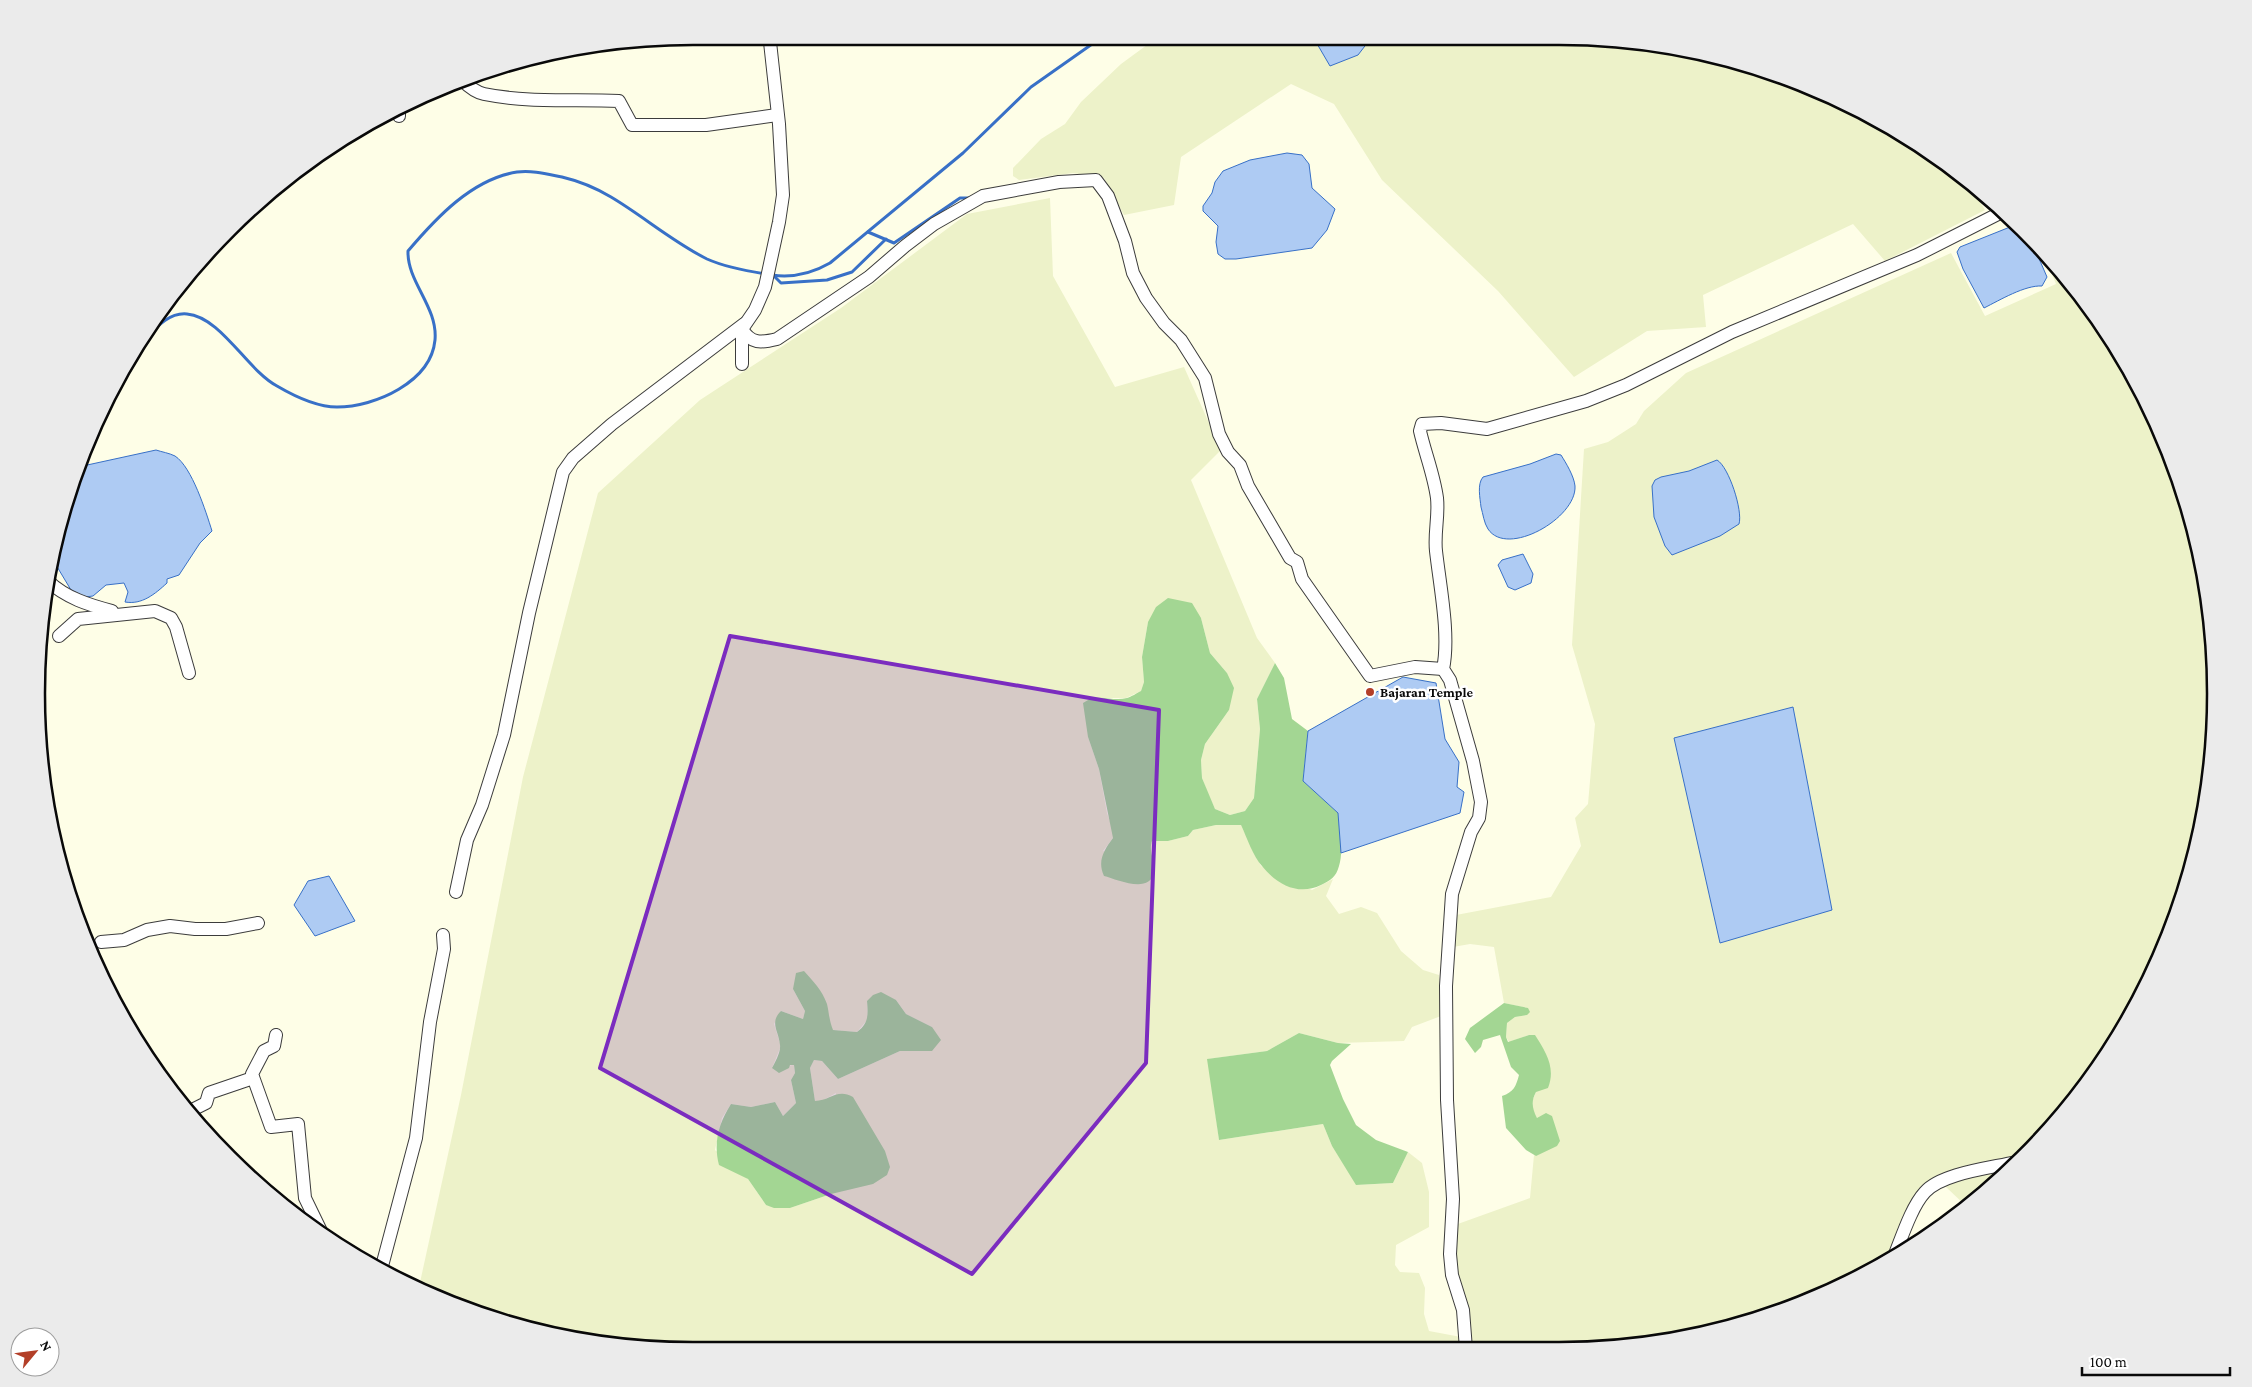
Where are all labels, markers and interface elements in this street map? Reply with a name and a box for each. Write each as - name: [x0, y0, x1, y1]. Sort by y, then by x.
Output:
- place label: Bajaran Temple: [1380, 684, 1474, 701]
- marker: Bajaran Temple: [1364, 686, 1376, 698]
- north arrow: [10, 1327, 60, 1377]
- text: N: [37, 1338, 56, 1354]
- scale bar: [2082, 1344, 2230, 1376]
- text: 100 m: [2090, 1354, 2127, 1370]

